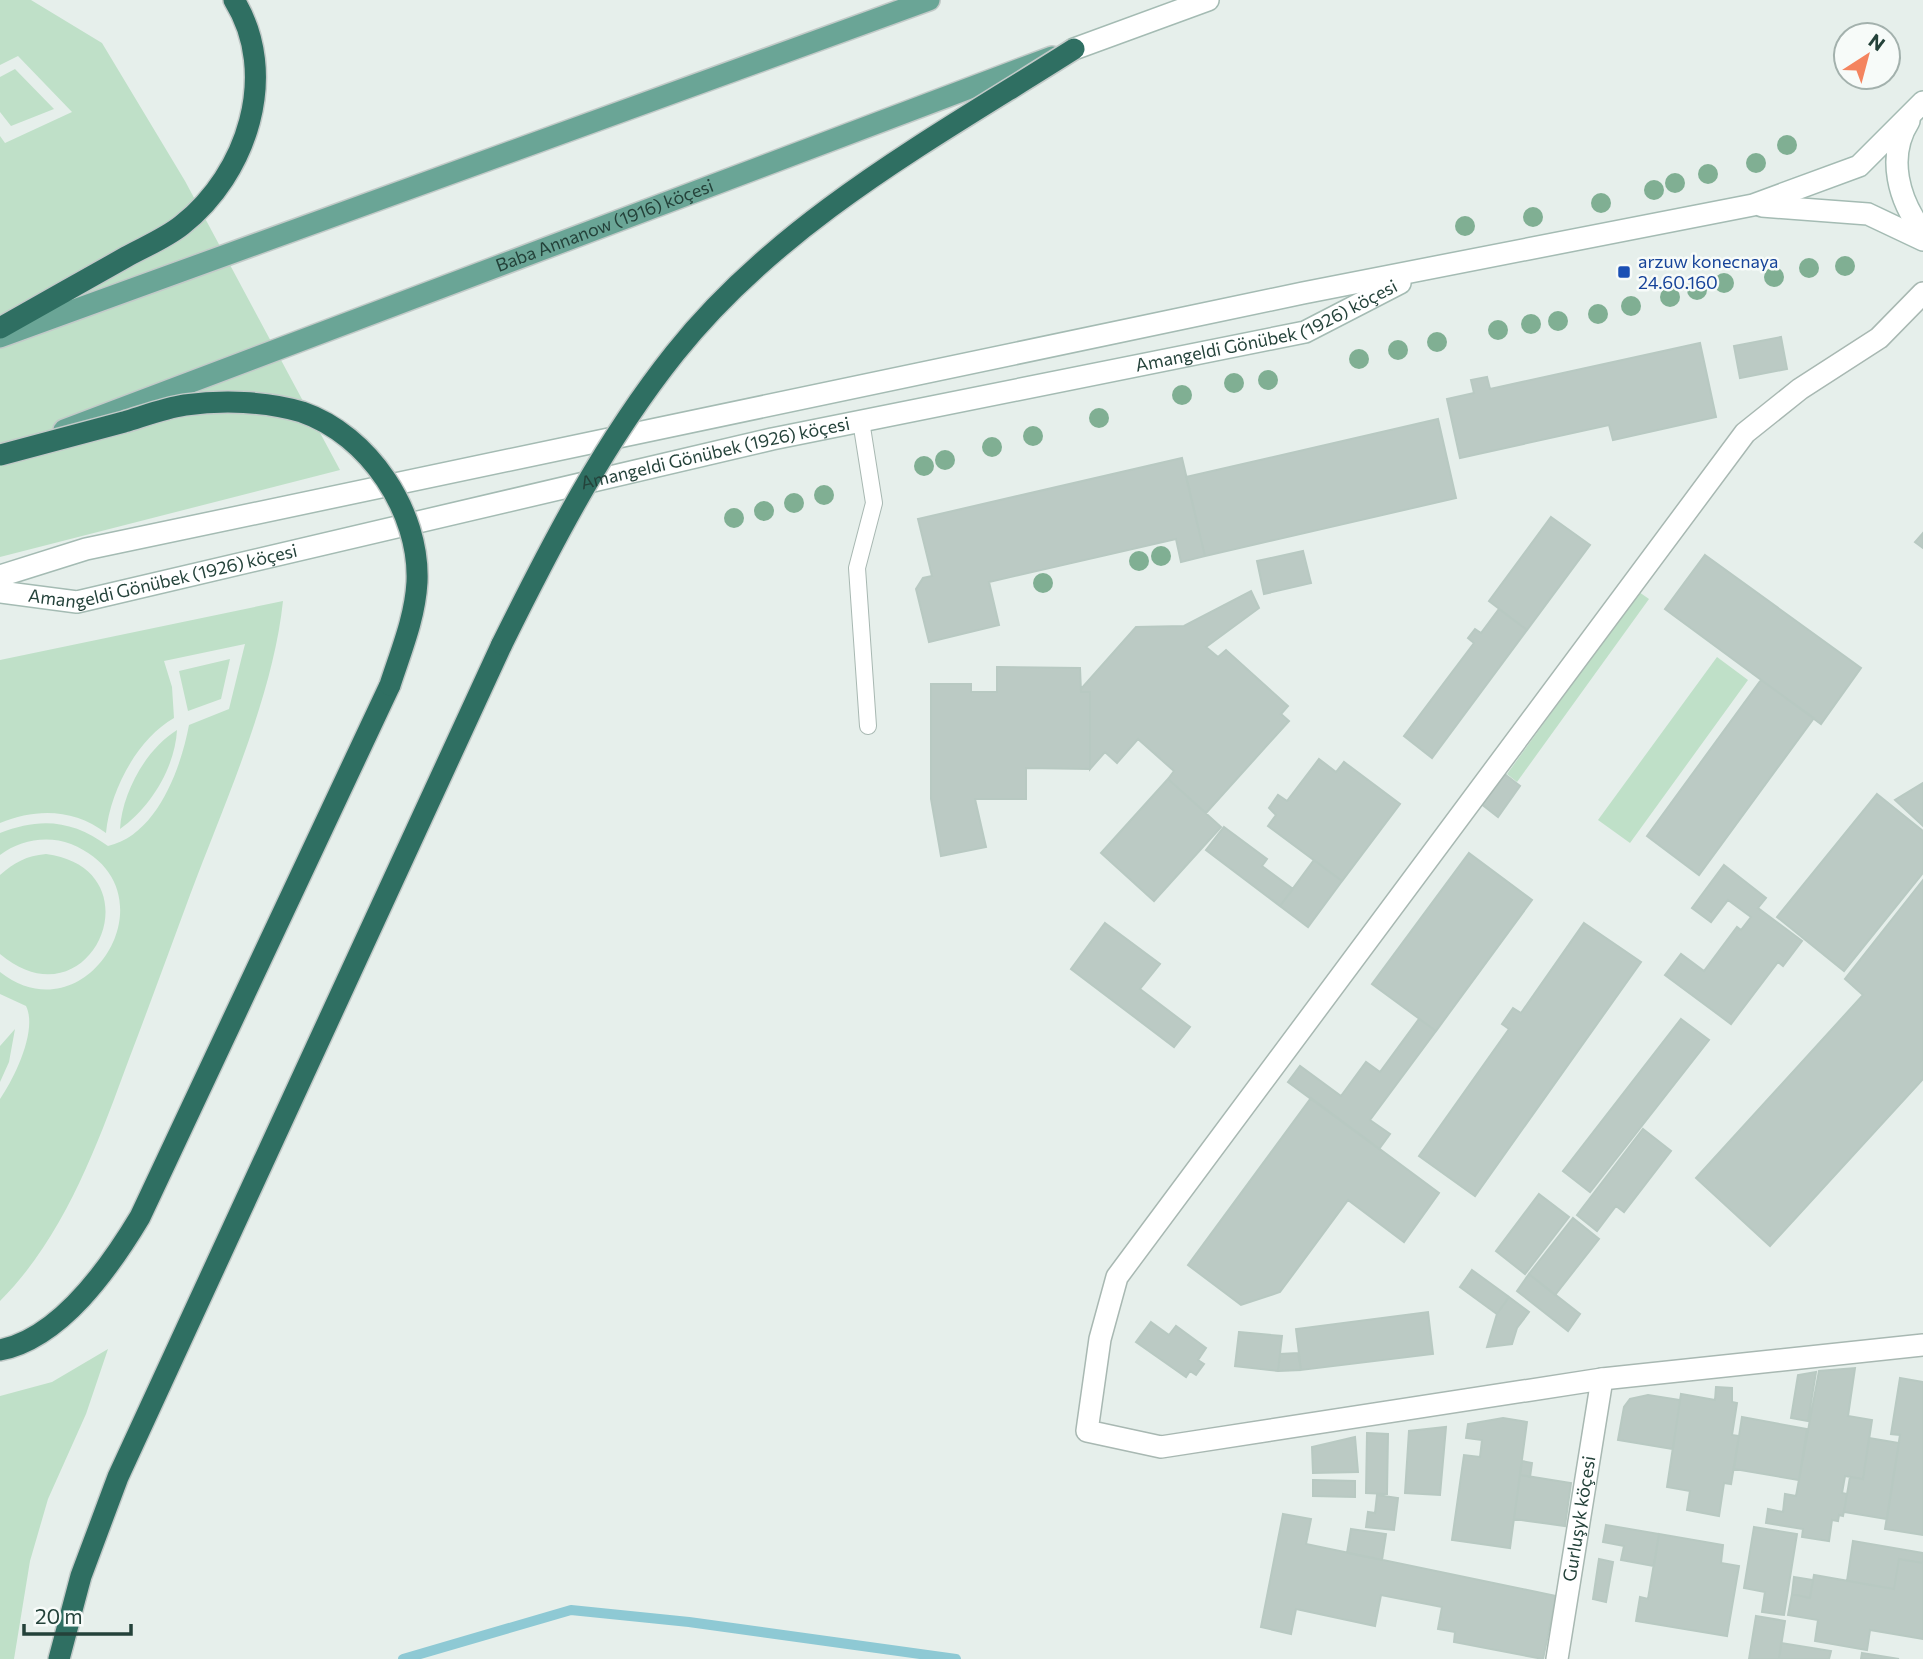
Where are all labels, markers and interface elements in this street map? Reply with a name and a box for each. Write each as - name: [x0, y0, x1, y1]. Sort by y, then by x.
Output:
- north arrow: [1832, 21, 1902, 91]
- text: N: [1865, 28, 1890, 55]
- street label: Baba Annanow (1916) köçesi: [493, 174, 716, 276]
- place label: arzuw konecnaya 24.60.160: [1638, 250, 1778, 293]
- marker: arzuw konecnaya 24.60.160: [1616, 264, 1632, 280]
- street label: Amangeldi Gönübek (1926) köçesi: [1133, 274, 1401, 376]
- street label: Amangeldi Gönübek (1926) köçesi: [578, 412, 851, 494]
- street label: Amangeldi Gönübek (1926) köçesi: [27, 539, 299, 612]
- street label: Gurluşyk köçesi: [1558, 1454, 1599, 1583]
- scale bar: [24, 1592, 131, 1636]
- text: 20 m: [35, 1603, 83, 1628]

